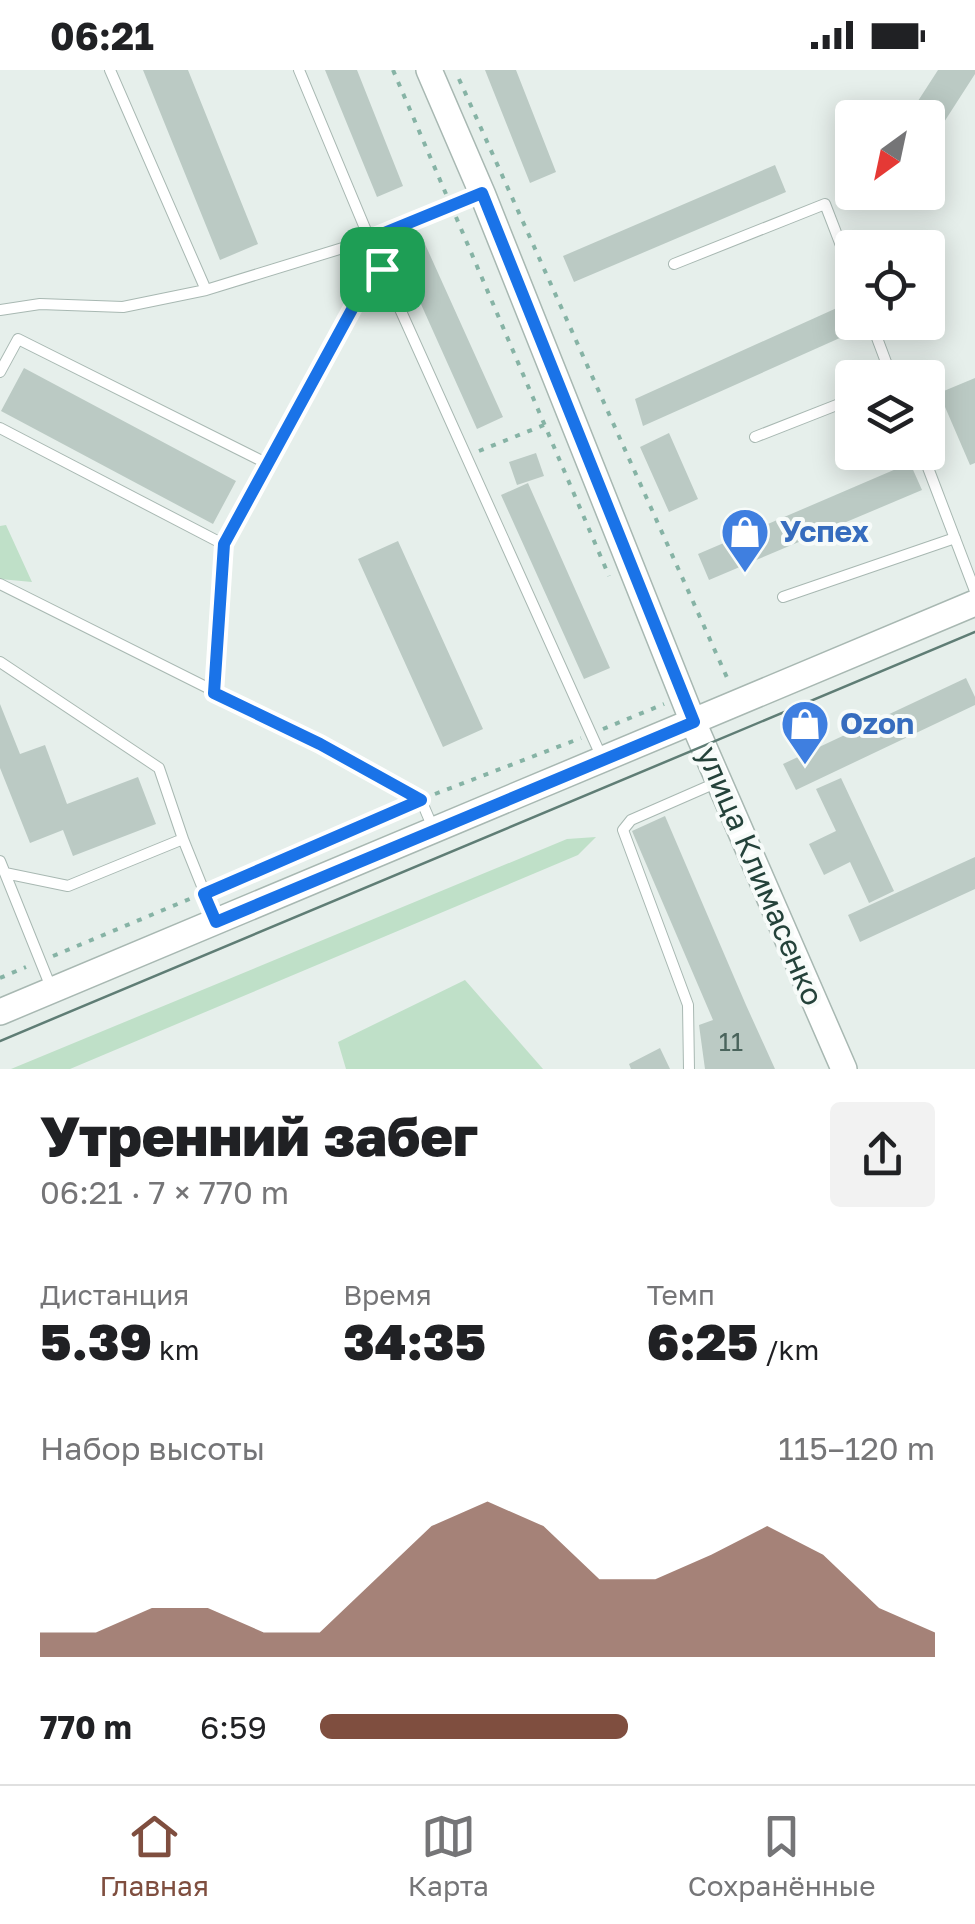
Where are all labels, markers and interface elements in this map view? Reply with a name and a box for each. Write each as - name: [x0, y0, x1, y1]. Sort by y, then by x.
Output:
- text: 06:21: [50, 13, 154, 58]
- north arrow: [835, 100, 945, 210]
- map controls: [835, 100, 945, 470]
- pin: [340, 227, 425, 312]
- button: locate: [835, 230, 945, 340]
- icon: arrive: [355, 242, 410, 297]
- button: layers: [835, 360, 945, 470]
- shop icon: Успех: [719, 506, 771, 574]
- place label: Успех: [780, 513, 870, 549]
- shop icon: Ozon: [779, 698, 831, 766]
- place label: Ozon: [840, 705, 914, 741]
- street label: улица Климасенко: [690, 741, 832, 1011]
- house number: 11: [719, 1026, 743, 1057]
- text: Утренний забег: [40, 1102, 478, 1168]
- button: share: [830, 1102, 935, 1207]
- text: 06:21 · 7 × 770 m: [40, 1173, 289, 1211]
- text: Дистанция: [40, 1278, 189, 1311]
- text: Время: [343, 1278, 432, 1311]
- text: Темп: [647, 1278, 715, 1311]
- text: 5.39: [40, 1311, 152, 1371]
- text: 34:35: [343, 1311, 486, 1371]
- text: 6:25: [647, 1311, 758, 1371]
- text: km: [152, 1333, 200, 1366]
- text: /km: [758, 1333, 819, 1366]
- text: Набор высоты: [40, 1429, 265, 1467]
- text: 115–120 m: [778, 1429, 935, 1467]
- text: 770 m: [40, 1708, 132, 1746]
- text: 6:59: [200, 1708, 267, 1746]
- tab: Главная: [99, 1809, 209, 1902]
- tab: Карта: [408, 1809, 489, 1902]
- tab: Сохранённые: [688, 1809, 876, 1902]

